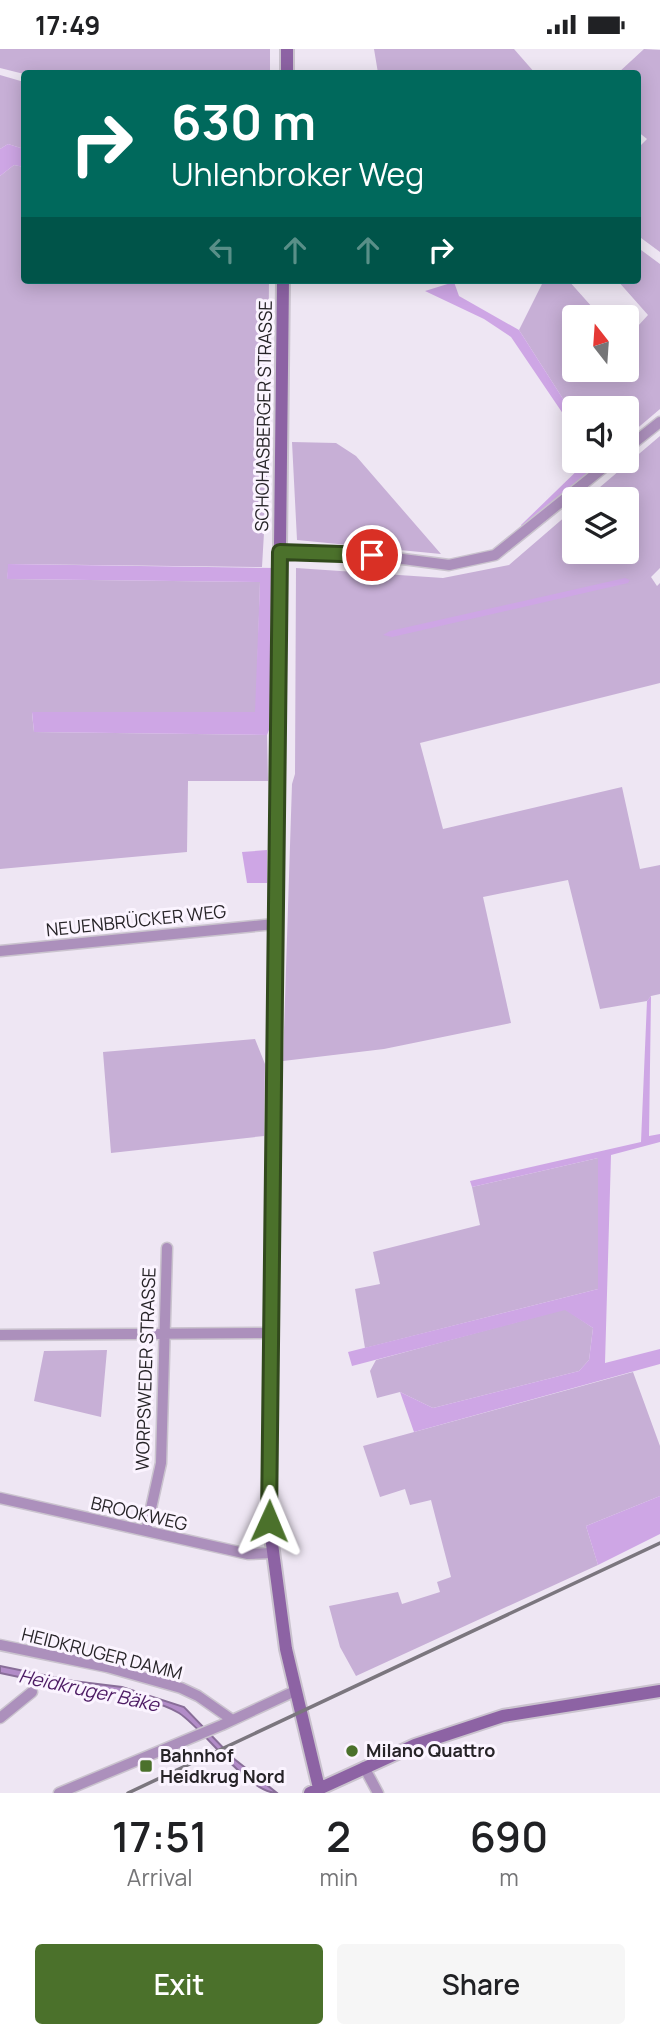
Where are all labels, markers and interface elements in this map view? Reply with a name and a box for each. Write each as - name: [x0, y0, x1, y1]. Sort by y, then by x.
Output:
- text: 17:49: [35, 7, 101, 43]
- text: 630 m: [171, 88, 316, 155]
- icon: right: [56, 98, 147, 189]
- text: Uhlenbroker Weg: [171, 152, 424, 196]
- icon: left: [203, 231, 241, 269]
- icon: ahead: [276, 231, 314, 269]
- icon: ahead: [349, 231, 387, 269]
- icon: right: [422, 231, 460, 269]
- street label: SCHOHASBERGER STRASSE: [249, 300, 277, 532]
- north arrow: [562, 305, 639, 381]
- map controls: [562, 305, 639, 564]
- button: sound: [562, 396, 639, 473]
- button: layers: [562, 487, 639, 564]
- pin: [342, 525, 402, 585]
- icon: arrive: [353, 536, 391, 574]
- street label: NEUENBRÜCKER WEG: [45, 899, 227, 941]
- street label: WORPSWEDER STRASSE: [129, 1267, 161, 1471]
- position arrow: [232, 1484, 306, 1558]
- street label: BROOKWEG: [89, 1490, 190, 1536]
- street label: HEIDKRUGER DAMM: [19, 1621, 185, 1685]
- water label: Heidkruger Bäke: [16, 1662, 163, 1718]
- place label: Milano Quattro: [366, 1738, 495, 1762]
- place label: Bahnhof Heidkrug Nord: [160, 1743, 285, 1788]
- marker: Milano Quattro: [344, 1743, 360, 1759]
- marker: Bahnhof Heidkrug Nord: [138, 1758, 154, 1774]
- text: 17:51: [112, 1807, 208, 1865]
- text: 2: [326, 1807, 351, 1865]
- text: 690: [470, 1807, 548, 1865]
- text: Arrival: [127, 1861, 193, 1893]
- text: min: [319, 1861, 358, 1893]
- text: m: [499, 1861, 519, 1893]
- button: Exit: [35, 1944, 323, 2024]
- button: Share: [337, 1944, 625, 2024]

